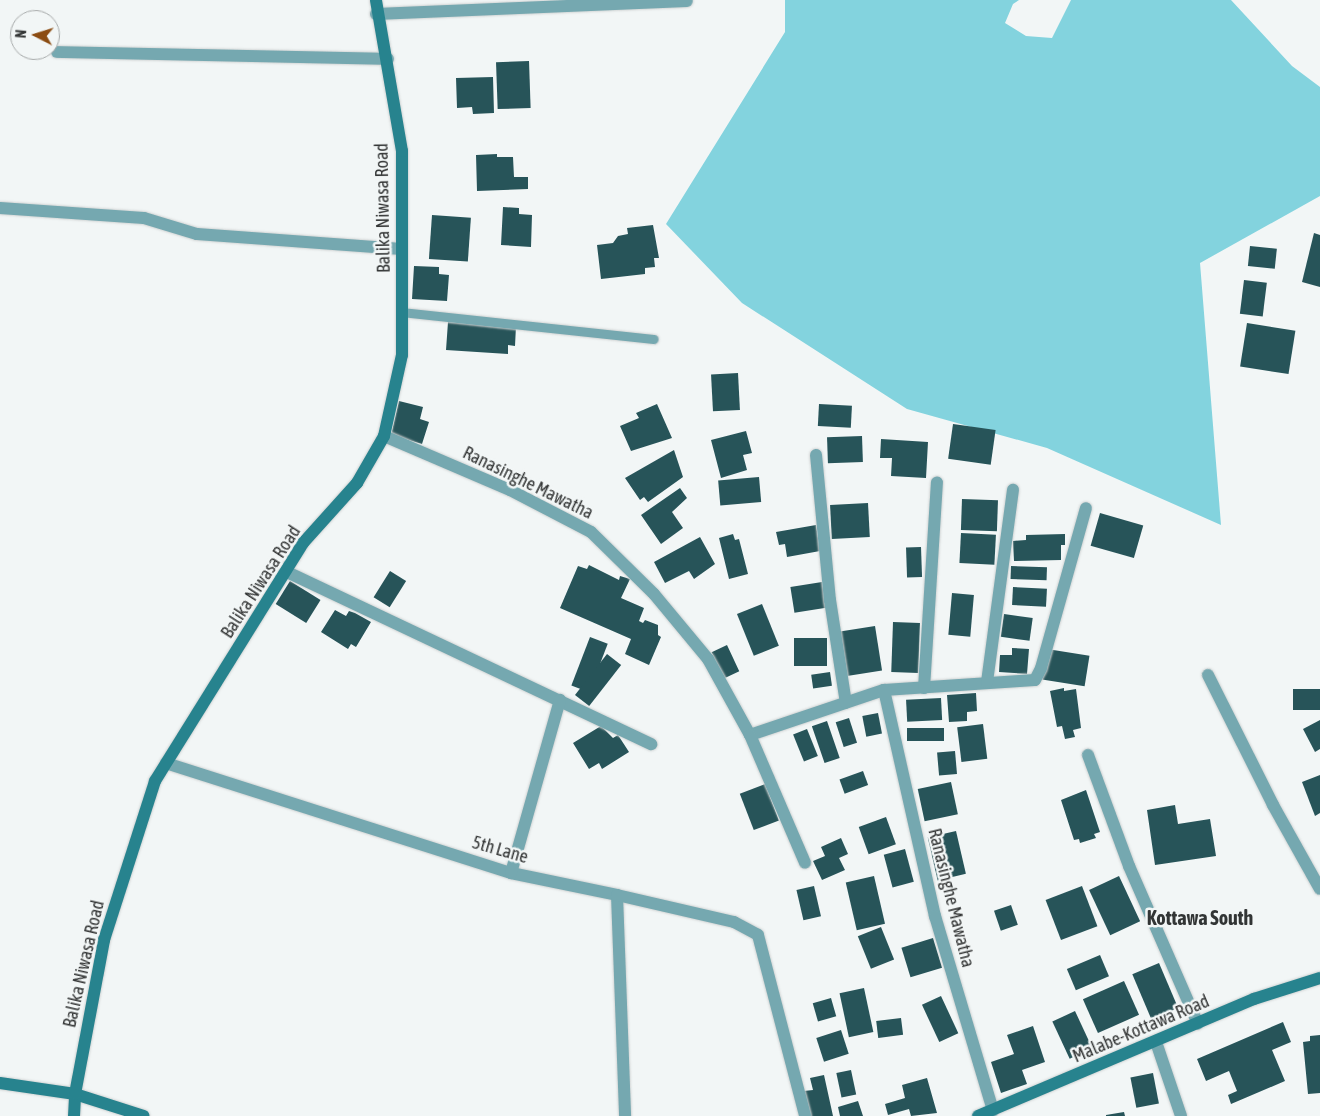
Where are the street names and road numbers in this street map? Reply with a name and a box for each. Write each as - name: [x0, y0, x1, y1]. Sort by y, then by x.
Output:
- street label: Balika Niwasa Road: [371, 143, 395, 273]
- street label: Ranasinghe Mawatha: [459, 442, 597, 524]
- street label: Balika Niwasa Road: [217, 522, 305, 642]
- street label: Ranasinghe Mawatha: [923, 826, 979, 970]
- street label: 5th Lane: [470, 832, 530, 868]
- street label: Balika Niwasa Road: [59, 898, 109, 1030]
- street label: Malabe-Kottawa Road: [1069, 990, 1213, 1068]

